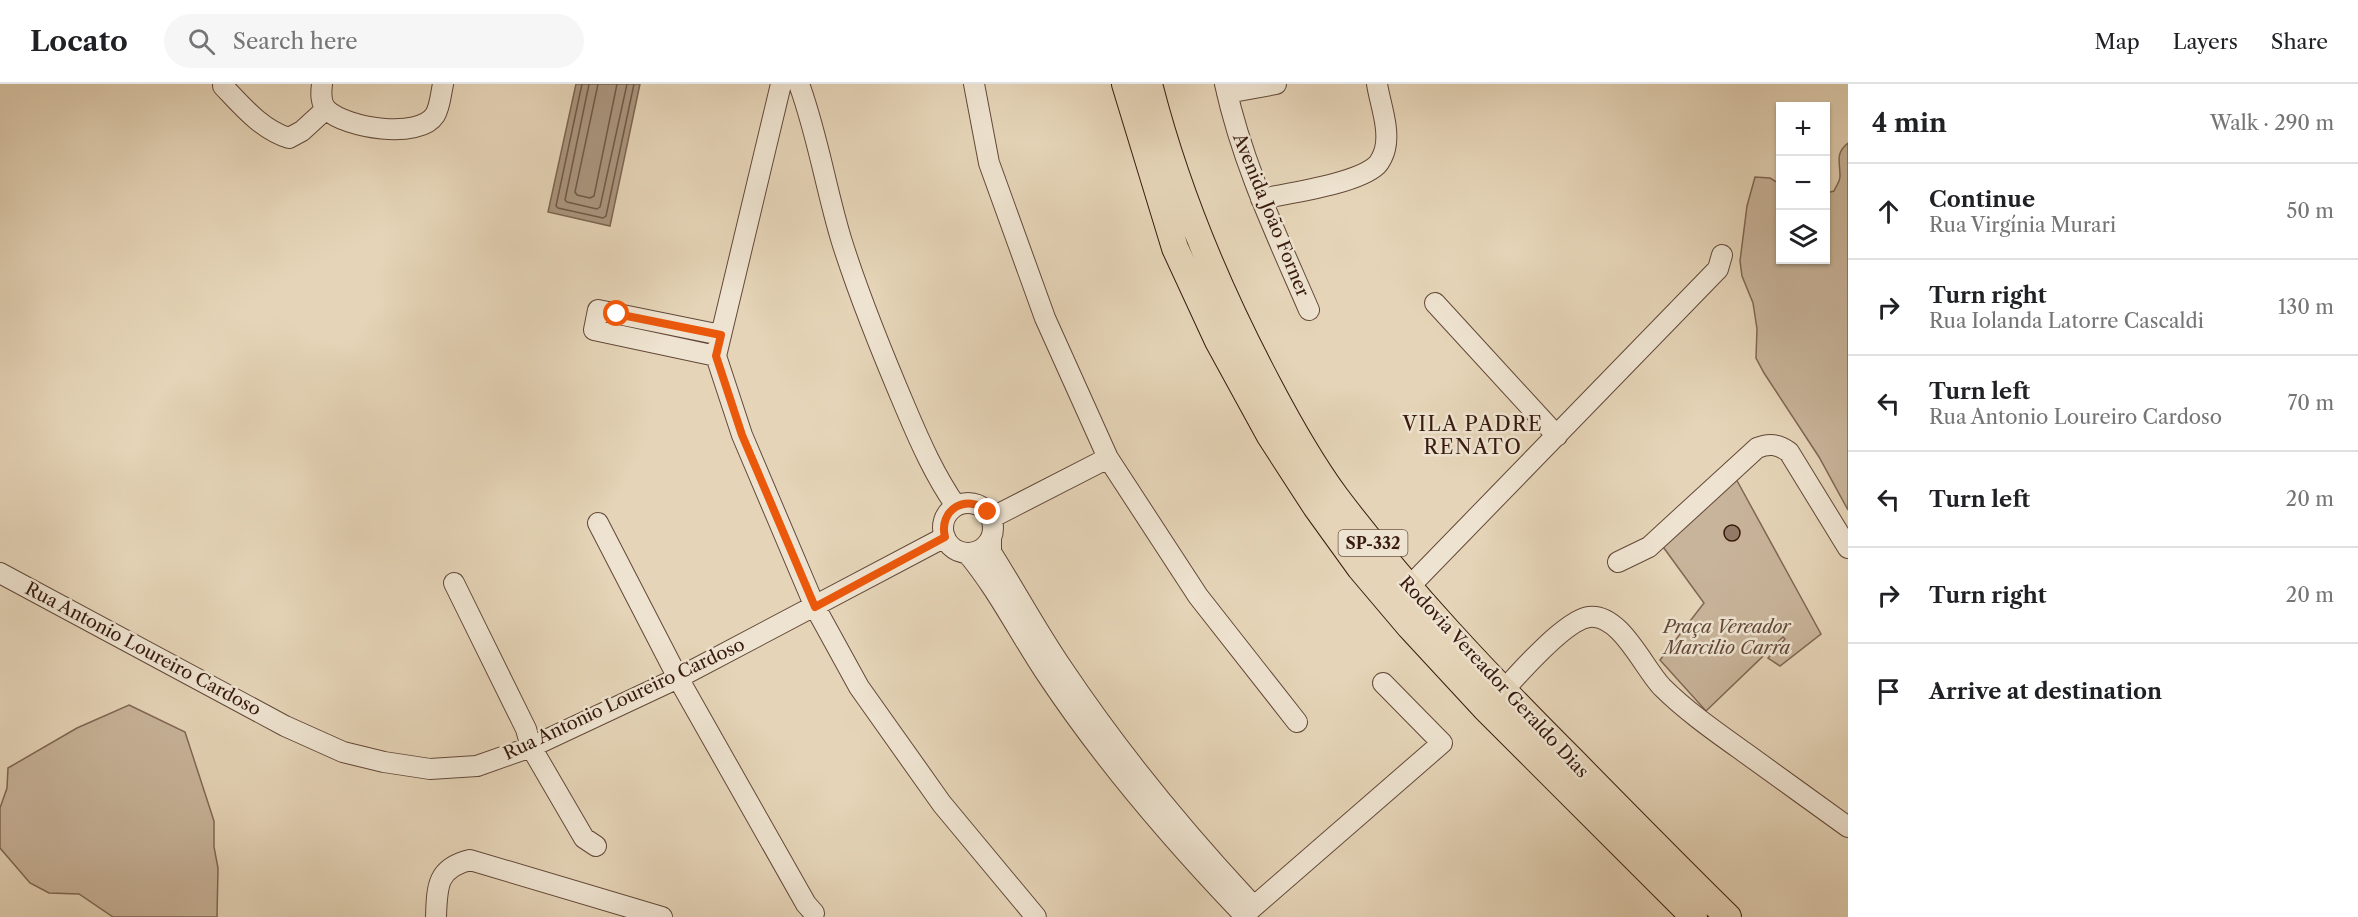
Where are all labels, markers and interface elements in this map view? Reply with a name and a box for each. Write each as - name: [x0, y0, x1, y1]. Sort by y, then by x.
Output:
- search box: [164, 14, 584, 68]
- text: Locato: [30, 24, 128, 58]
- icon: search: [185, 25, 218, 58]
- text: Search here: [233, 28, 358, 55]
- text: Map: [2095, 29, 2140, 54]
- text: Layers: [2173, 29, 2238, 54]
- text: Share: [2271, 29, 2328, 54]
- map controls: [1776, 102, 1830, 264]
- button: +: [1776, 102, 1830, 156]
- text: 4 min: [1872, 107, 1947, 139]
- text: Walk · 290 m: [2210, 111, 2334, 135]
- street label: Avenida João Forner: [1228, 129, 1314, 300]
- button: −: [1776, 156, 1830, 210]
- text: Continue: [1929, 186, 2035, 213]
- icon: ahead: [1872, 195, 1905, 228]
- text: 50 m: [2287, 199, 2334, 223]
- button: layers: [1776, 210, 1830, 264]
- text: Rua Virgínia Murari: [1929, 213, 2116, 237]
- text: Turn right: [1929, 282, 2047, 309]
- icon: right: [1872, 291, 1905, 324]
- text: 130 m: [2278, 295, 2334, 319]
- route start: [603, 300, 629, 326]
- text: Rua Iolanda Latorre Cascaldi: [1929, 309, 2204, 333]
- text: Turn left: [1929, 378, 2030, 405]
- icon: left: [1872, 387, 1905, 420]
- text: 70 m: [2288, 391, 2334, 415]
- text: Rua Antonio Loureiro Cardoso: [1929, 405, 2222, 429]
- district label: VILA PADRE RENATO: [1402, 412, 1543, 459]
- icon: left: [1872, 483, 1905, 516]
- text: Turn left: [1929, 486, 2030, 513]
- text: 20 m: [2286, 487, 2334, 511]
- route end: [974, 498, 1000, 524]
- road number: SP-332: [1338, 530, 1408, 556]
- street label: Rodovia Vereador Geraldo Dias: [1395, 572, 1593, 782]
- street label: Rua Antonio Loureiro Cardoso: [21, 577, 265, 721]
- icon: right: [1872, 579, 1905, 612]
- text: Turn right: [1929, 582, 2047, 609]
- text: 20 m: [2286, 583, 2334, 607]
- park label: Praça Vereador Marcilio Carra: [1661, 616, 1792, 659]
- street label: Rua Antonio Loureiro Cardoso: [500, 633, 748, 765]
- icon: arrive: [1872, 675, 1905, 708]
- text: Arrive at destination: [1929, 678, 2162, 705]

